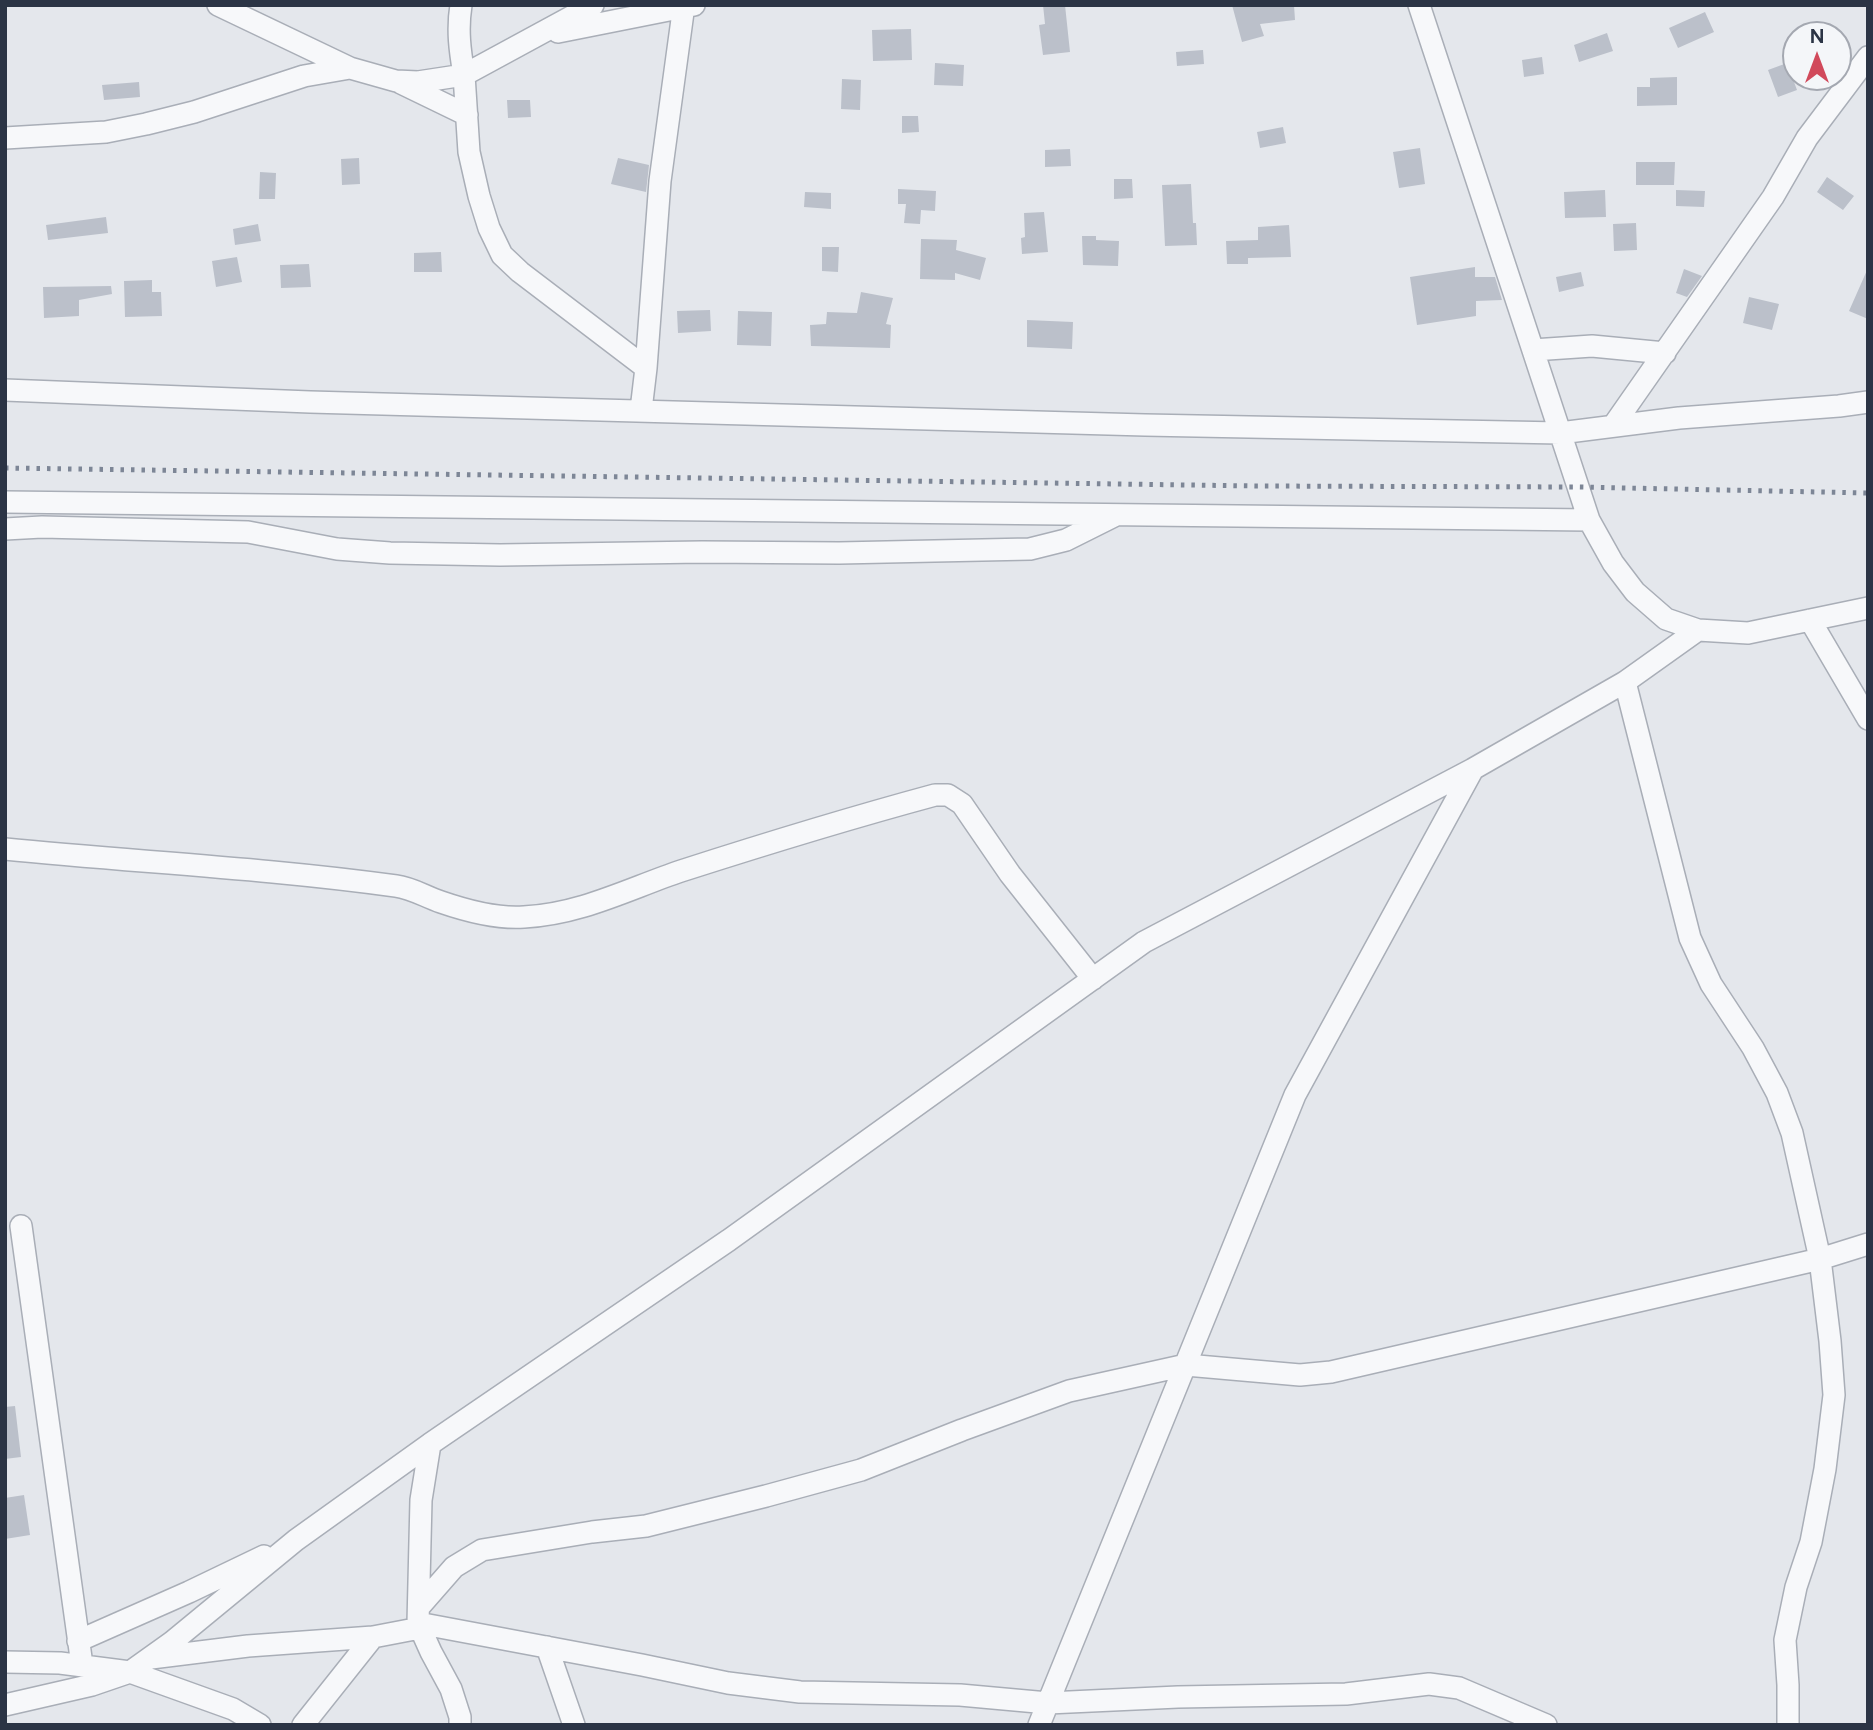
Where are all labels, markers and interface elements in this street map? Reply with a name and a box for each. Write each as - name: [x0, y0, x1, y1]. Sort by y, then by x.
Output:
- north arrow: [1782, 21, 1852, 91]
- text: N: [1810, 25, 1824, 48]

